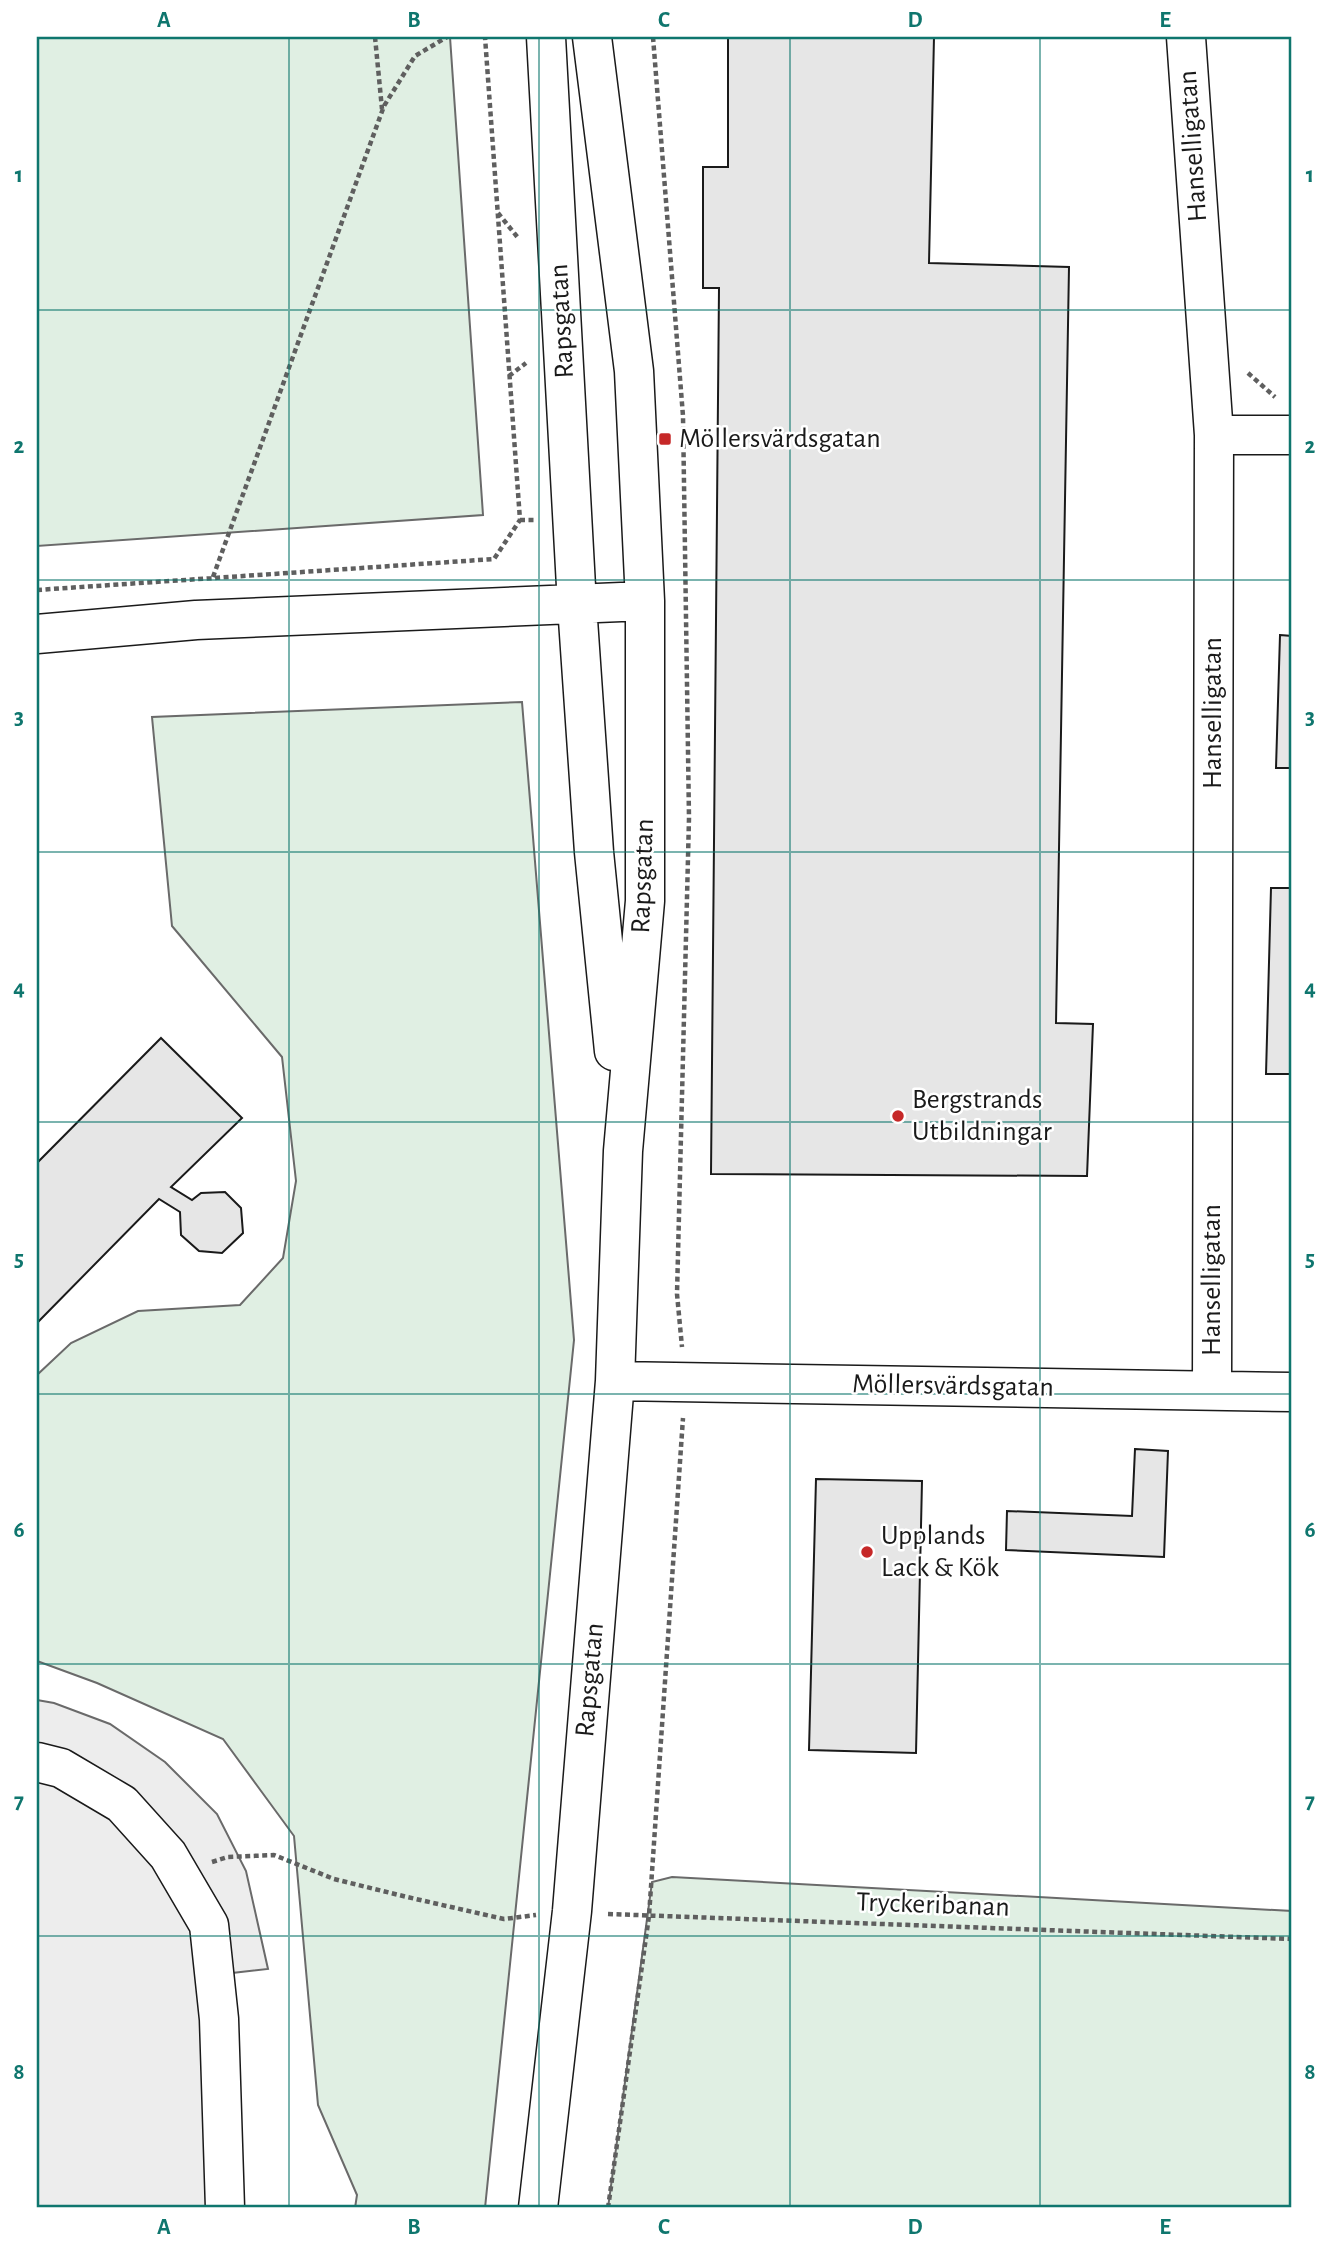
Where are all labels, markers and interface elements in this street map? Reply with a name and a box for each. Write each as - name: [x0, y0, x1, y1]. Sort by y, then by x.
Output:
- text: A: [157, 9, 171, 32]
- text: B: [407, 9, 421, 32]
- text: C: [658, 9, 670, 32]
- text: D: [907, 9, 923, 32]
- text: E: [1159, 9, 1171, 32]
- street label: Hanselligatan: [1174, 69, 1212, 223]
- text: 1: [15, 164, 23, 187]
- text: 1: [1306, 164, 1314, 187]
- street label: Rapsgatan: [545, 263, 579, 379]
- place label: Möllersvärdsgatan: [679, 425, 881, 453]
- marker: Möllersvärdsgatan: [657, 431, 673, 447]
- text: 2: [14, 435, 25, 458]
- text: 2: [1305, 435, 1316, 458]
- street label: Hanselligatan: [1199, 637, 1227, 789]
- text: 3: [14, 706, 24, 729]
- text: 3: [1305, 706, 1315, 729]
- street label: Rapsgatan: [627, 818, 659, 934]
- text: 4: [13, 977, 25, 1000]
- text: 4: [1304, 977, 1316, 1000]
- place label: Bergstrands Utbildningar: [912, 1086, 1052, 1146]
- marker: Bergstrands Utbildningar: [890, 1108, 906, 1124]
- street label: Hanselligatan: [1198, 1204, 1226, 1356]
- text: 5: [14, 1248, 24, 1271]
- text: 5: [1305, 1248, 1315, 1271]
- street label: Möllersvärdsgatan: [852, 1370, 1054, 1402]
- text: 6: [13, 1519, 25, 1542]
- text: 6: [1304, 1519, 1316, 1542]
- place label: Upplands Lack & Kök: [881, 1522, 999, 1582]
- marker: Upplands Lack & Kök: [859, 1544, 875, 1560]
- street label: Rapsgatan: [571, 1622, 609, 1738]
- text: 7: [14, 1790, 24, 1813]
- text: 7: [1305, 1790, 1315, 1813]
- street label: Tryckeribanan: [856, 1888, 1010, 1922]
- text: 8: [13, 2061, 25, 2084]
- text: 8: [1304, 2061, 1316, 2084]
- text: A: [157, 2216, 171, 2239]
- text: B: [407, 2216, 421, 2239]
- text: C: [658, 2216, 670, 2239]
- text: D: [907, 2216, 923, 2239]
- text: E: [1159, 2216, 1171, 2239]

